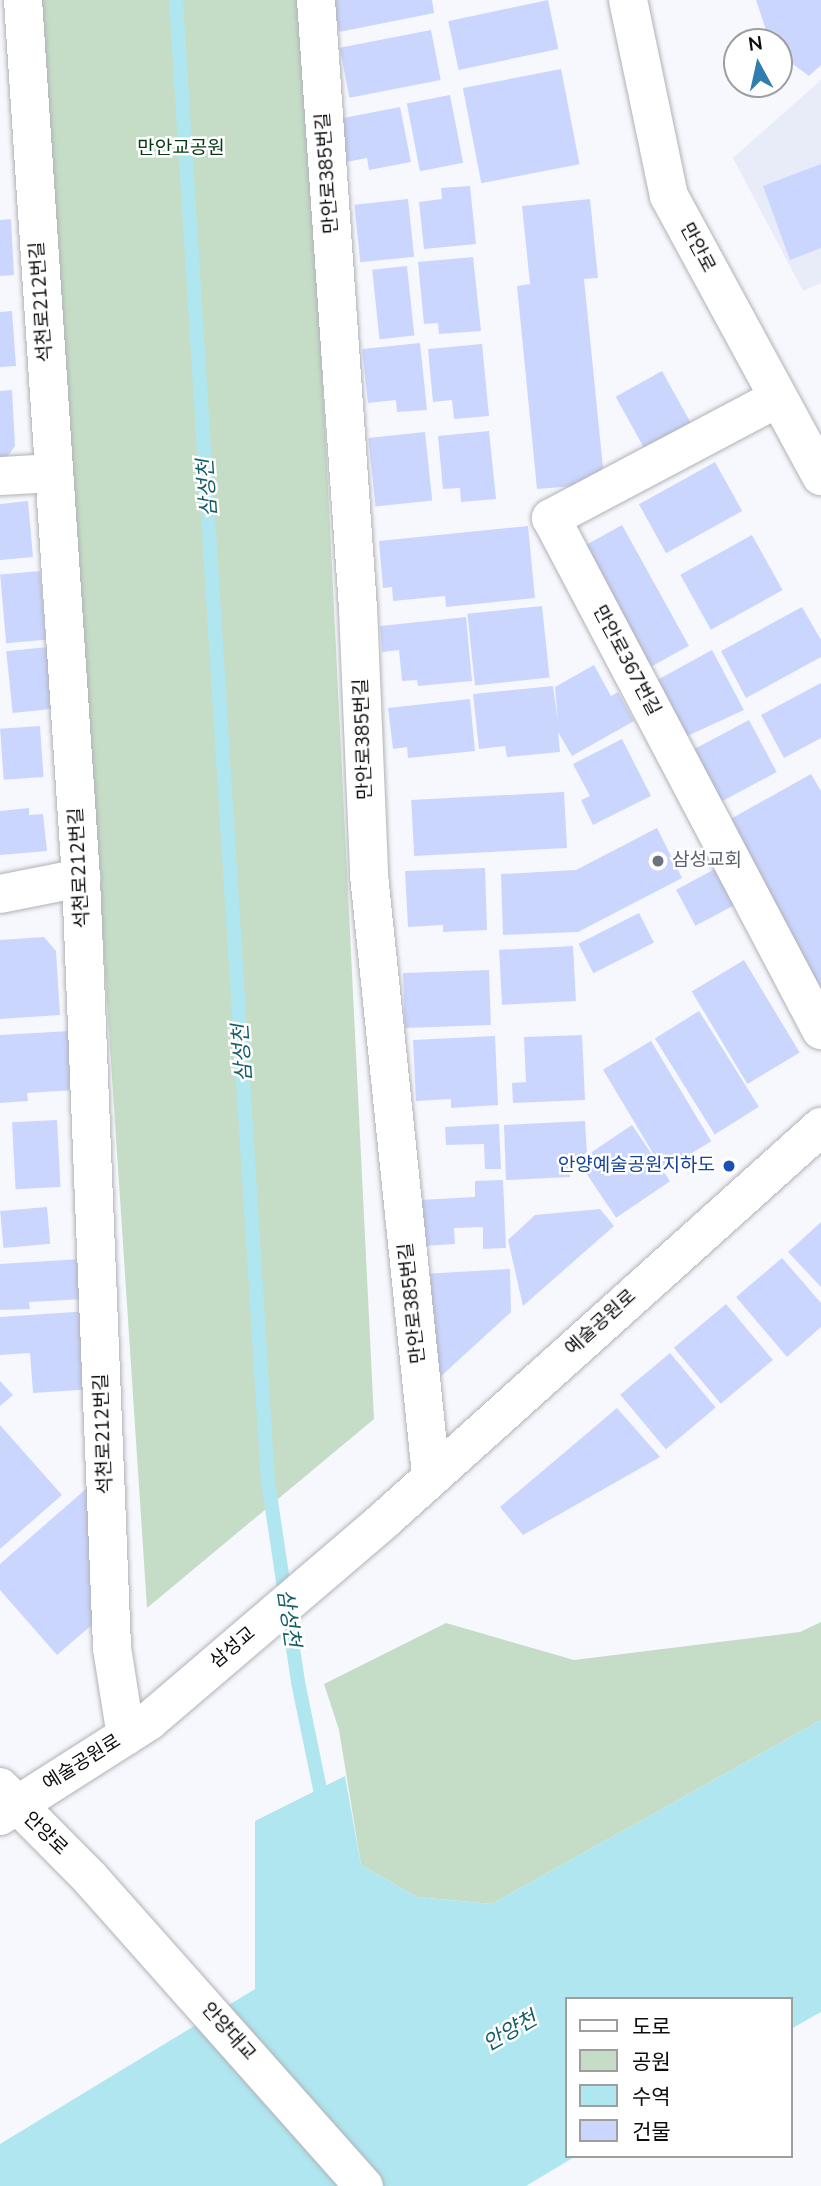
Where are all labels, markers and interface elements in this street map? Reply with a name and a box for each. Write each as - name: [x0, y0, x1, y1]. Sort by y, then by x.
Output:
- north arrow: [723, 28, 793, 98]
- text: N: [747, 30, 764, 58]
- street label: 만안로385번길: [312, 112, 344, 234]
- park label: 만안교공원: [137, 138, 225, 160]
- street label: 만안로: [675, 219, 719, 277]
- street label: 석천로212번길: [26, 241, 58, 363]
- water label: 삼성천: [192, 458, 222, 518]
- street label: 만안로367번길: [587, 602, 665, 720]
- street label: 만안로385번길: [350, 678, 378, 800]
- street label: 석천로212번길: [65, 807, 95, 929]
- place label: 삼성교회: [672, 850, 742, 872]
- marker: 삼성교회: [650, 853, 666, 869]
- water label: 삼성천: [227, 1023, 257, 1083]
- place label: 안양예술공원지하도: [558, 1155, 715, 1177]
- marker: 안양예술공원지하도: [721, 1158, 737, 1174]
- street label: 만안로385번길: [395, 1241, 431, 1365]
- street label: 예술공원로: [561, 1285, 641, 1361]
- street label: 석천로212번길: [90, 1373, 118, 1495]
- water label: 삼성천: [272, 1588, 306, 1648]
- street label: 삼성교: [206, 1622, 260, 1674]
- street label: 예술공원로: [39, 1730, 125, 1796]
- street label: 안양로: [18, 1808, 72, 1860]
- legend: [566, 1997, 793, 2158]
- street label: 안양대교: [196, 1998, 260, 2066]
- water label: 안양천: [479, 2006, 541, 2056]
- text: 도로: [632, 2013, 671, 2041]
- text: 공원: [632, 2048, 671, 2076]
- text: 수역: [632, 2083, 671, 2111]
- text: 건물: [632, 2118, 671, 2146]

